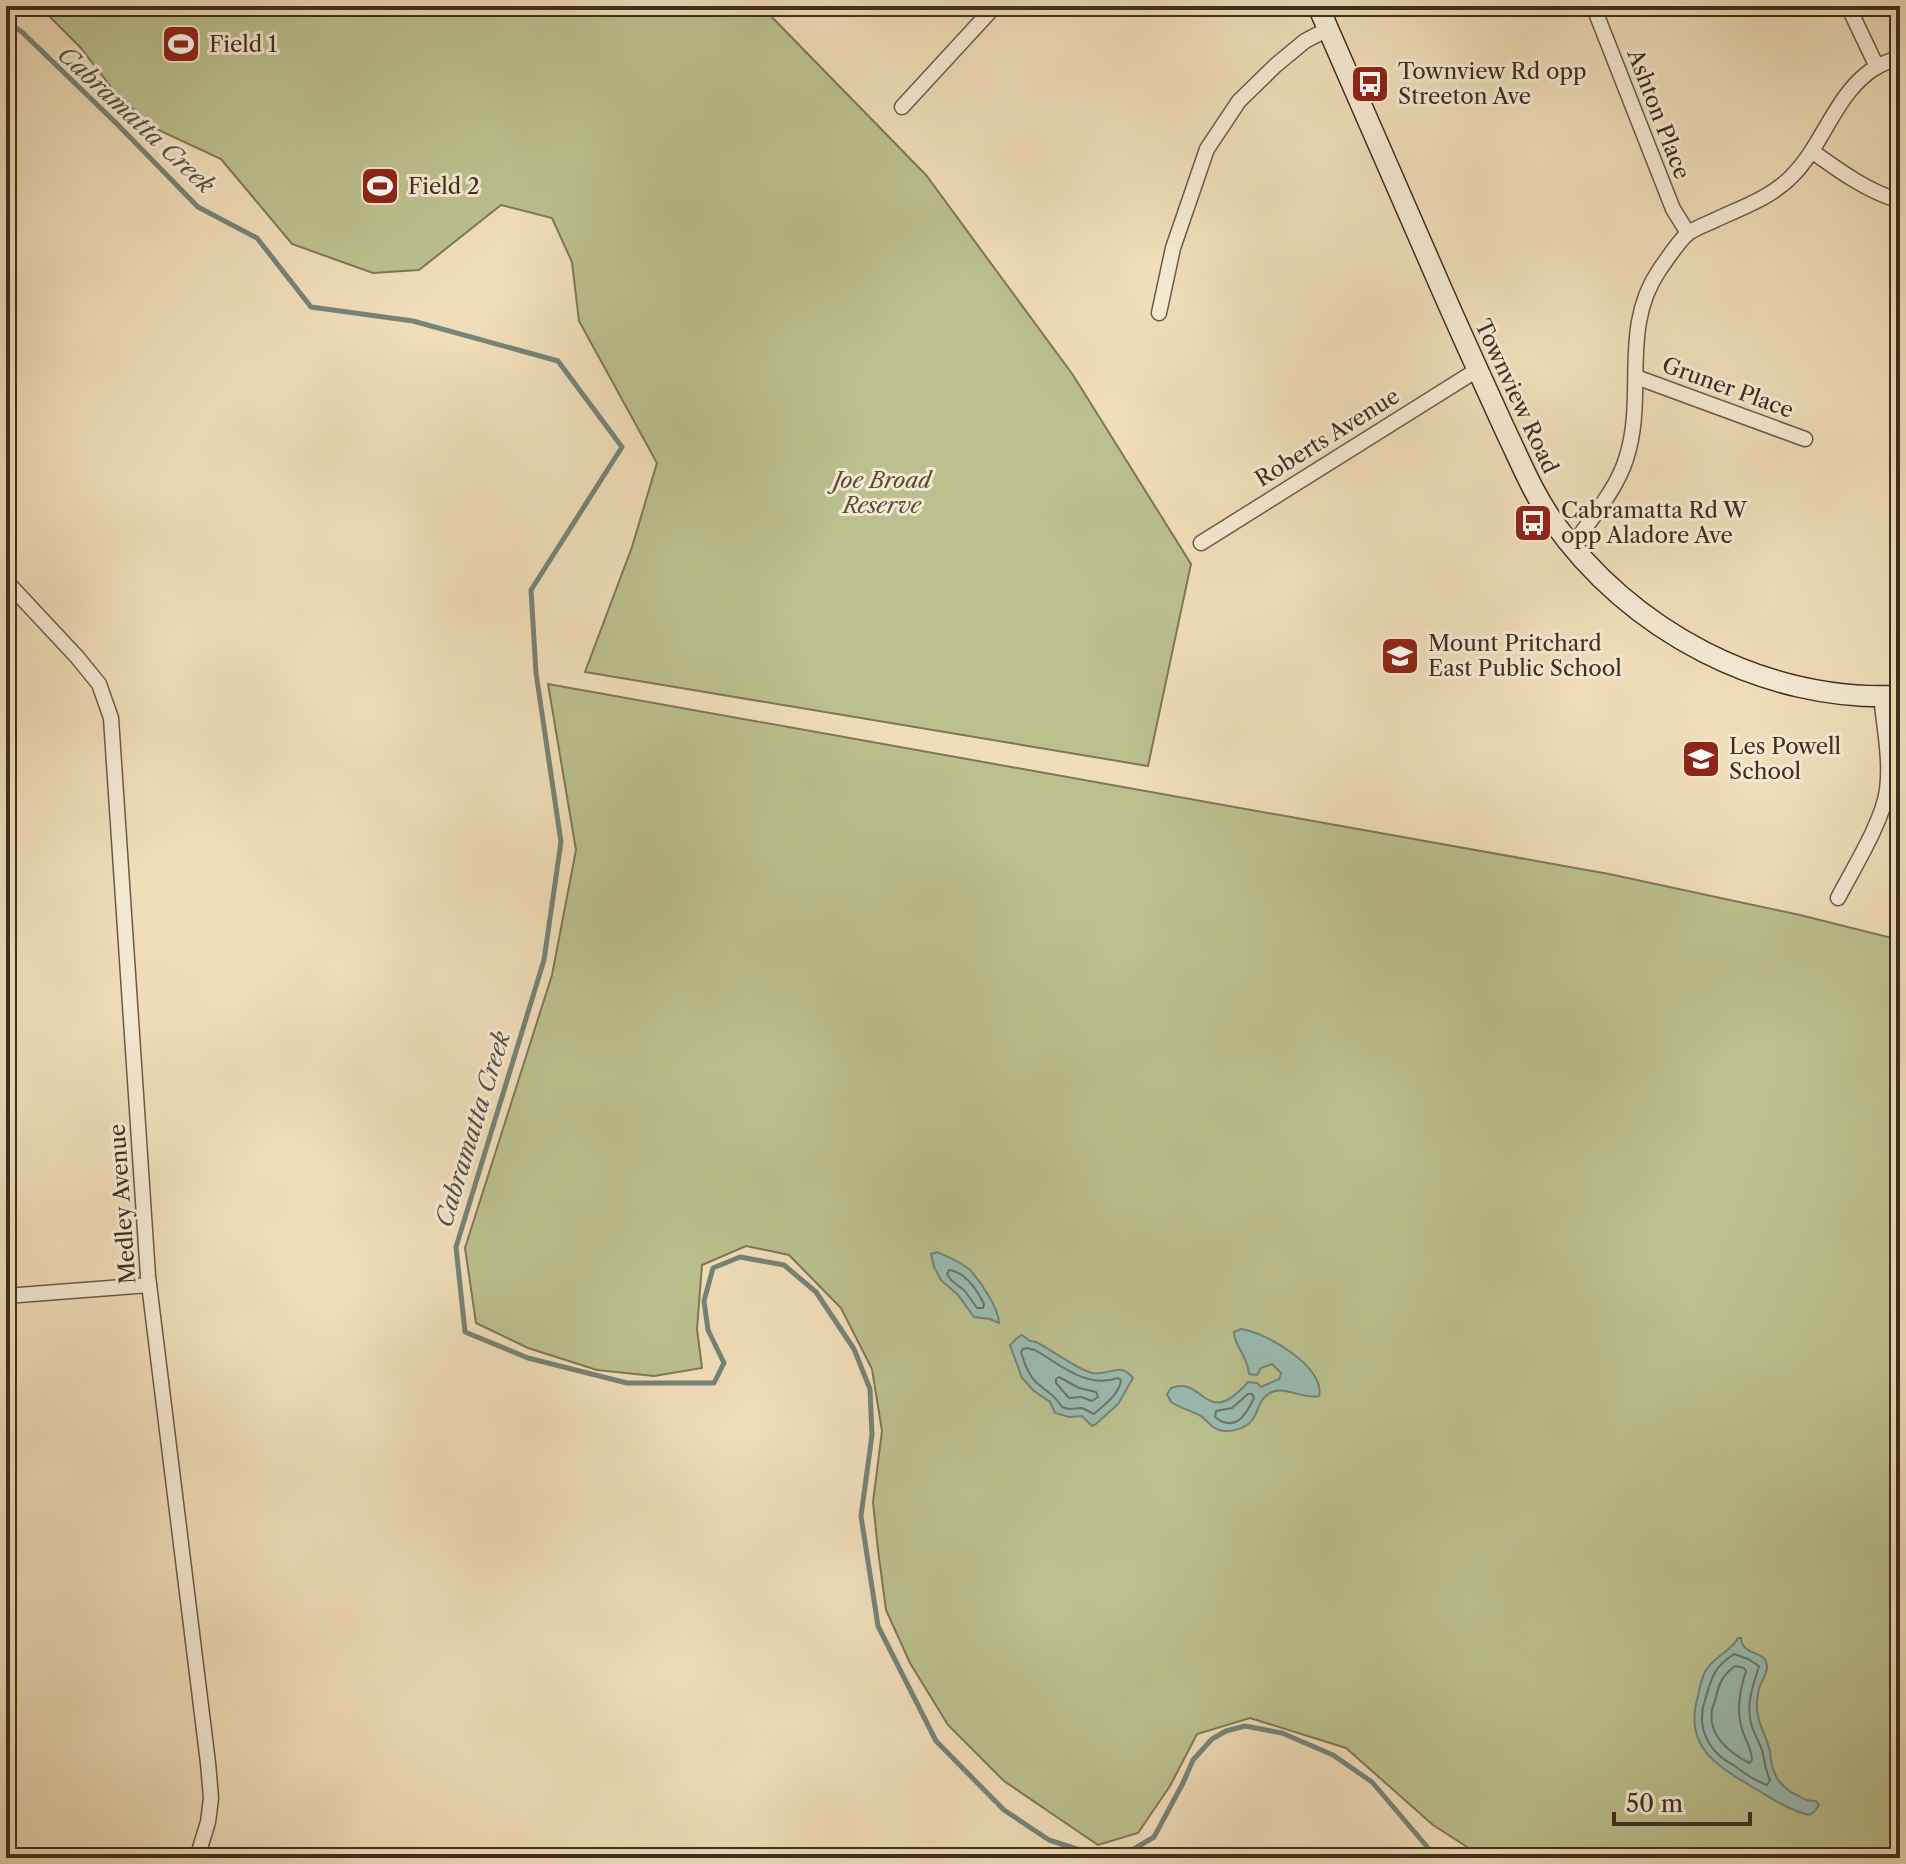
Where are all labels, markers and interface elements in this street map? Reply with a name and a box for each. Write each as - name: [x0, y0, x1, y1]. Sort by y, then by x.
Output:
- sports icon: Field 1: [160, 23, 202, 65]
- place label: Field 1: [209, 31, 277, 58]
- water label: Cabramatta Creek: [52, 40, 221, 200]
- street label: Ashton Place: [1621, 44, 1696, 183]
- place label: Townview Rd opp Streeton Ave: [1398, 58, 1587, 110]
- bus stop icon: Townview Rd opp Streeton Ave: [1349, 63, 1391, 105]
- sports icon: Field 2: [359, 165, 401, 207]
- place label: Field 2: [408, 173, 480, 200]
- street label: Townview Road: [1469, 315, 1564, 478]
- street label: Gruner Place: [1658, 351, 1797, 424]
- street label: Roberts Avenue: [1250, 382, 1404, 493]
- park label: Joe Broad Reserve: [827, 467, 933, 519]
- place label: Cabramatta Rd W opp Aladore Ave: [1561, 497, 1748, 549]
- bus stop icon: Cabramatta Rd W opp Aladore Ave: [1512, 502, 1554, 544]
- place label: Mount Pritchard East Public School: [1428, 630, 1622, 682]
- school or university icon: Mount Pritchard East Public School: [1379, 635, 1421, 677]
- place label: Les Powell School: [1729, 733, 1842, 785]
- school or university icon: Les Powell School: [1680, 738, 1722, 780]
- water label: Cabramatta Creek: [429, 1027, 516, 1230]
- street label: Medley Avenue: [103, 1123, 142, 1285]
- scale bar: [1614, 1776, 1750, 1826]
- text: 50 m: [1626, 1789, 1683, 1818]

